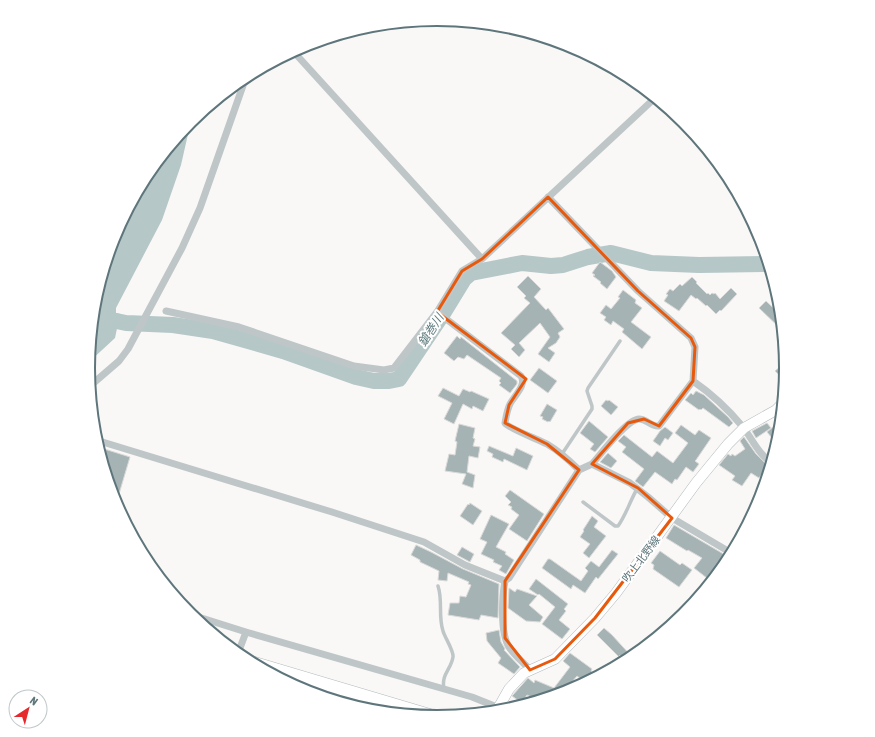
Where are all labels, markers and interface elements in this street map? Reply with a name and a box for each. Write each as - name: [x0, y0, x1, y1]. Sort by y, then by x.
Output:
- water label: 鎗巻川: [415, 309, 448, 349]
- street label: 吹上北野線: [620, 533, 662, 585]
- north arrow: [8, 689, 48, 729]
- text: N: [28, 694, 40, 708]

